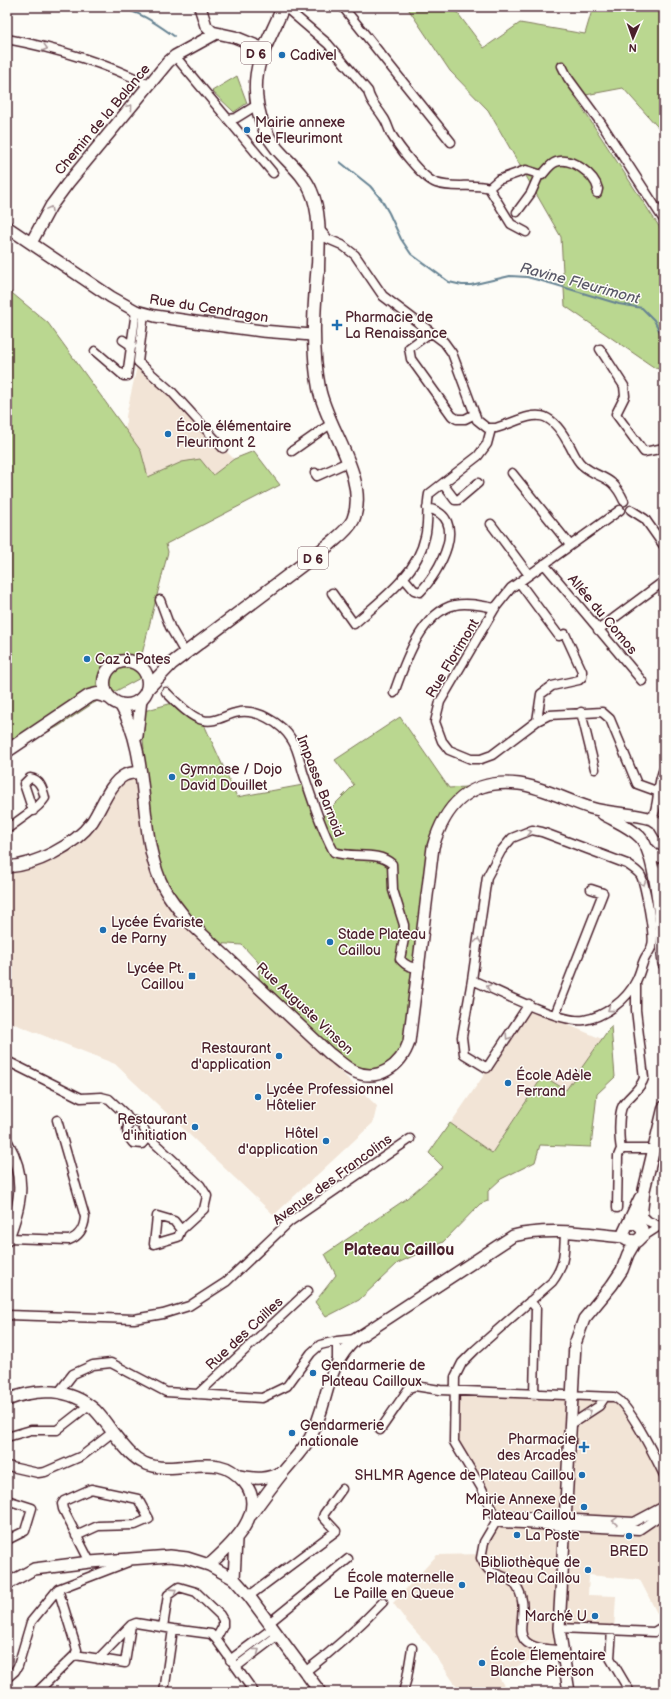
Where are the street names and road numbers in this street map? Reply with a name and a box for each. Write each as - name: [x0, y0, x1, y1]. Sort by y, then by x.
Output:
- road number: D 6: [241, 42, 271, 64]
- street label: Chemin de la Balance: [51, 60, 154, 178]
- street label: Rue du Cendragon: [148, 291, 270, 326]
- road number: D 6: [298, 547, 328, 569]
- street label: Allée du Comos: [564, 571, 641, 658]
- street label: Rue Florimont: [422, 615, 483, 701]
- street label: Impasse Barnoid: [293, 733, 348, 839]
- street label: Rue Auguste Vinson: [252, 959, 357, 1058]
- street label: Avenue des Francolins: [269, 1130, 395, 1228]
- street label: Rue des Cailles: [202, 1293, 287, 1373]

